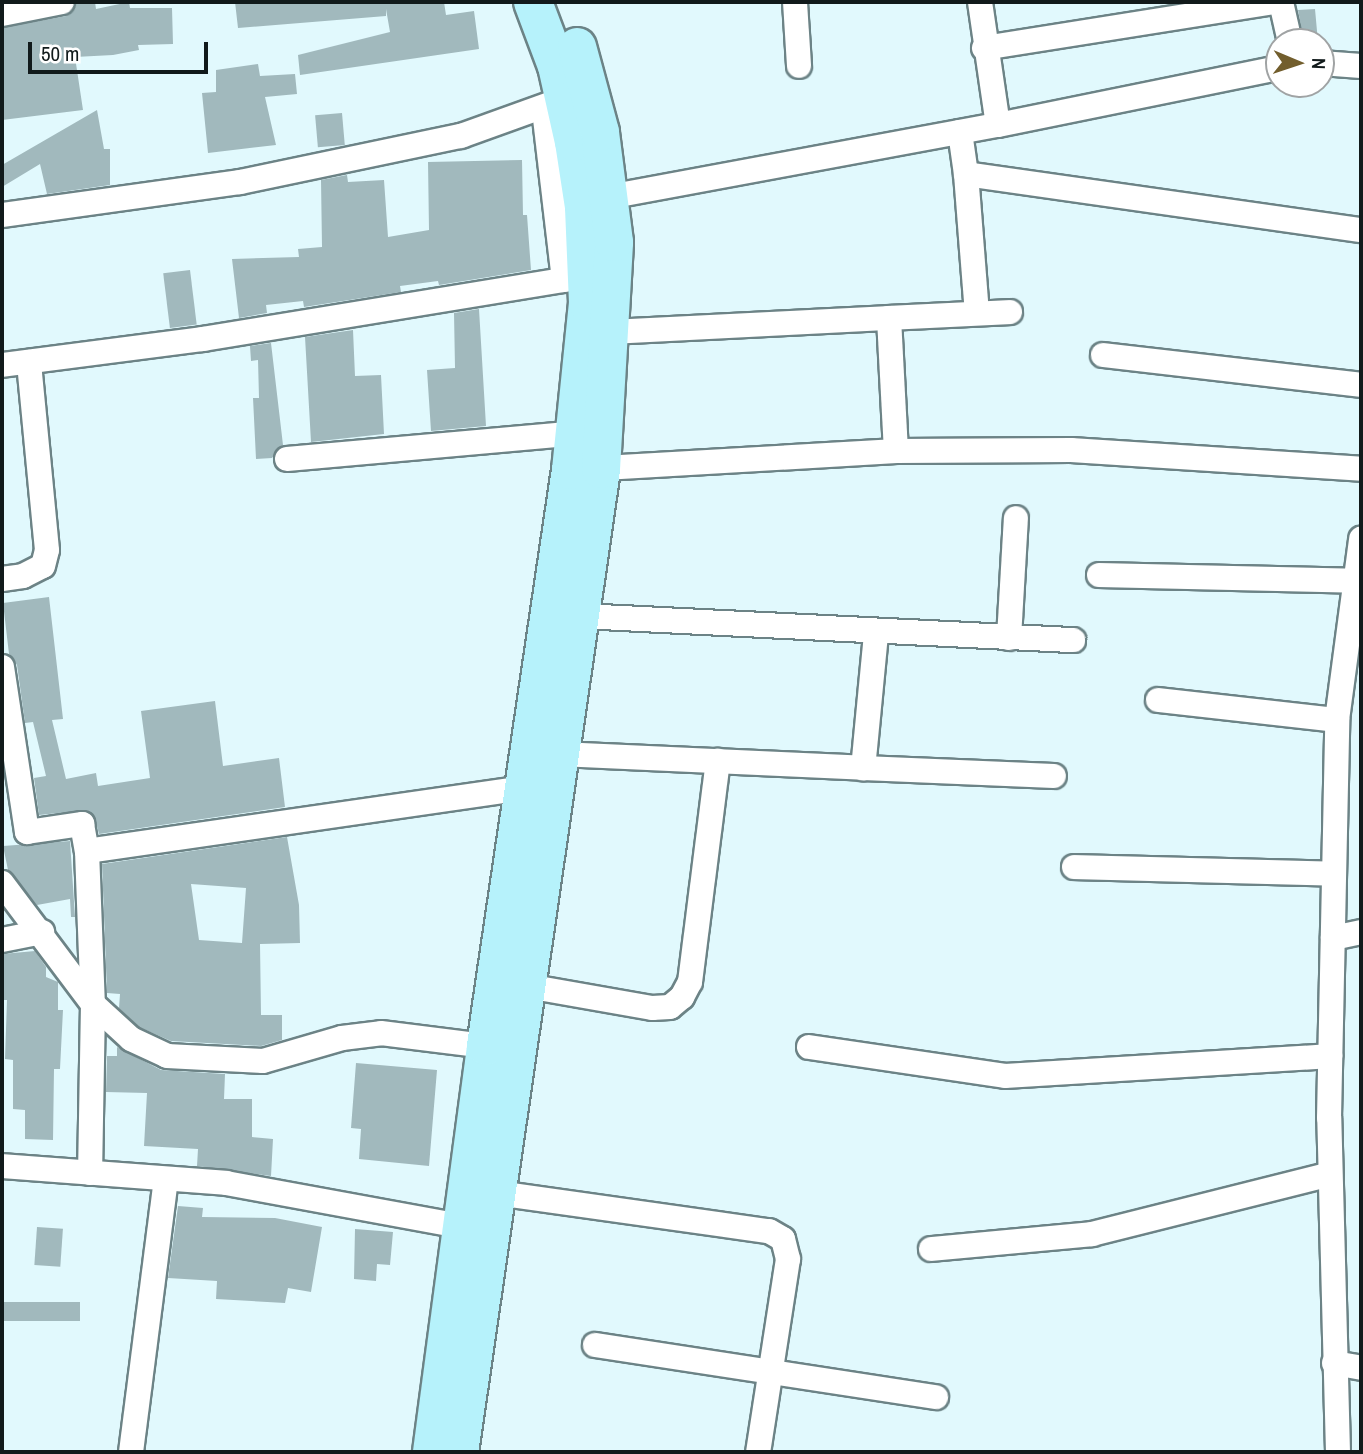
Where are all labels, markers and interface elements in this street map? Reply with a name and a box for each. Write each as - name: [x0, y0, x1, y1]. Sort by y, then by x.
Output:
- scale bar: [32, 28, 212, 72]
- north arrow: [1265, 28, 1335, 98]
- text: 50 m: [41, 39, 79, 68]
- text: N: [1306, 58, 1332, 70]

